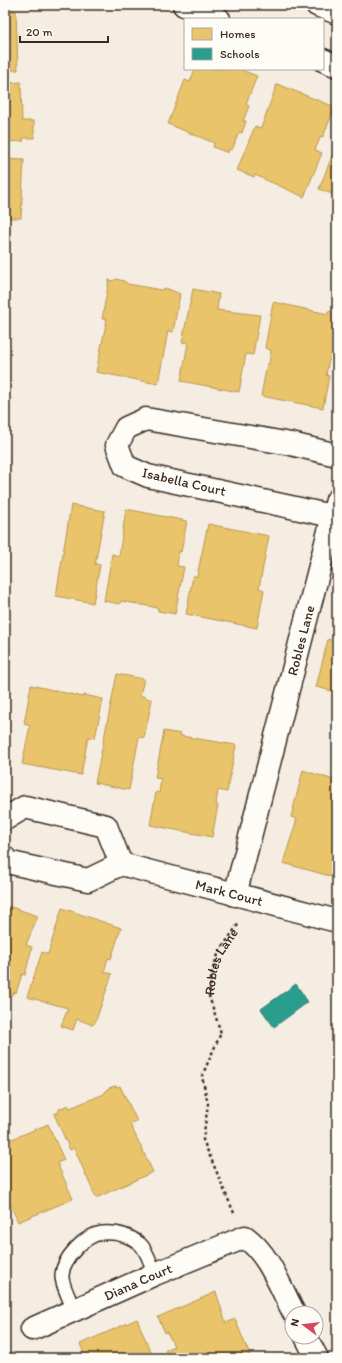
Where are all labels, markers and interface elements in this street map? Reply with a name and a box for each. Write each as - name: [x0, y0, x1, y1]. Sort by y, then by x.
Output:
- scale bar: [20, 18, 108, 44]
- legend: [184, 18, 324, 70]
- text: 20 m: [26, 25, 53, 39]
- text: Homes: [220, 27, 256, 41]
- text: Schools: [220, 47, 259, 61]
- street label: Isabella Court: [140, 464, 228, 500]
- street label: Robles Lane: [284, 603, 318, 677]
- street label: Mark Court: [194, 876, 265, 910]
- street label: Robles Lane: [201, 924, 242, 996]
- street label: Diana Court: [101, 1259, 174, 1304]
- north arrow: [284, 1305, 324, 1345]
- text: N: [288, 1317, 302, 1328]

